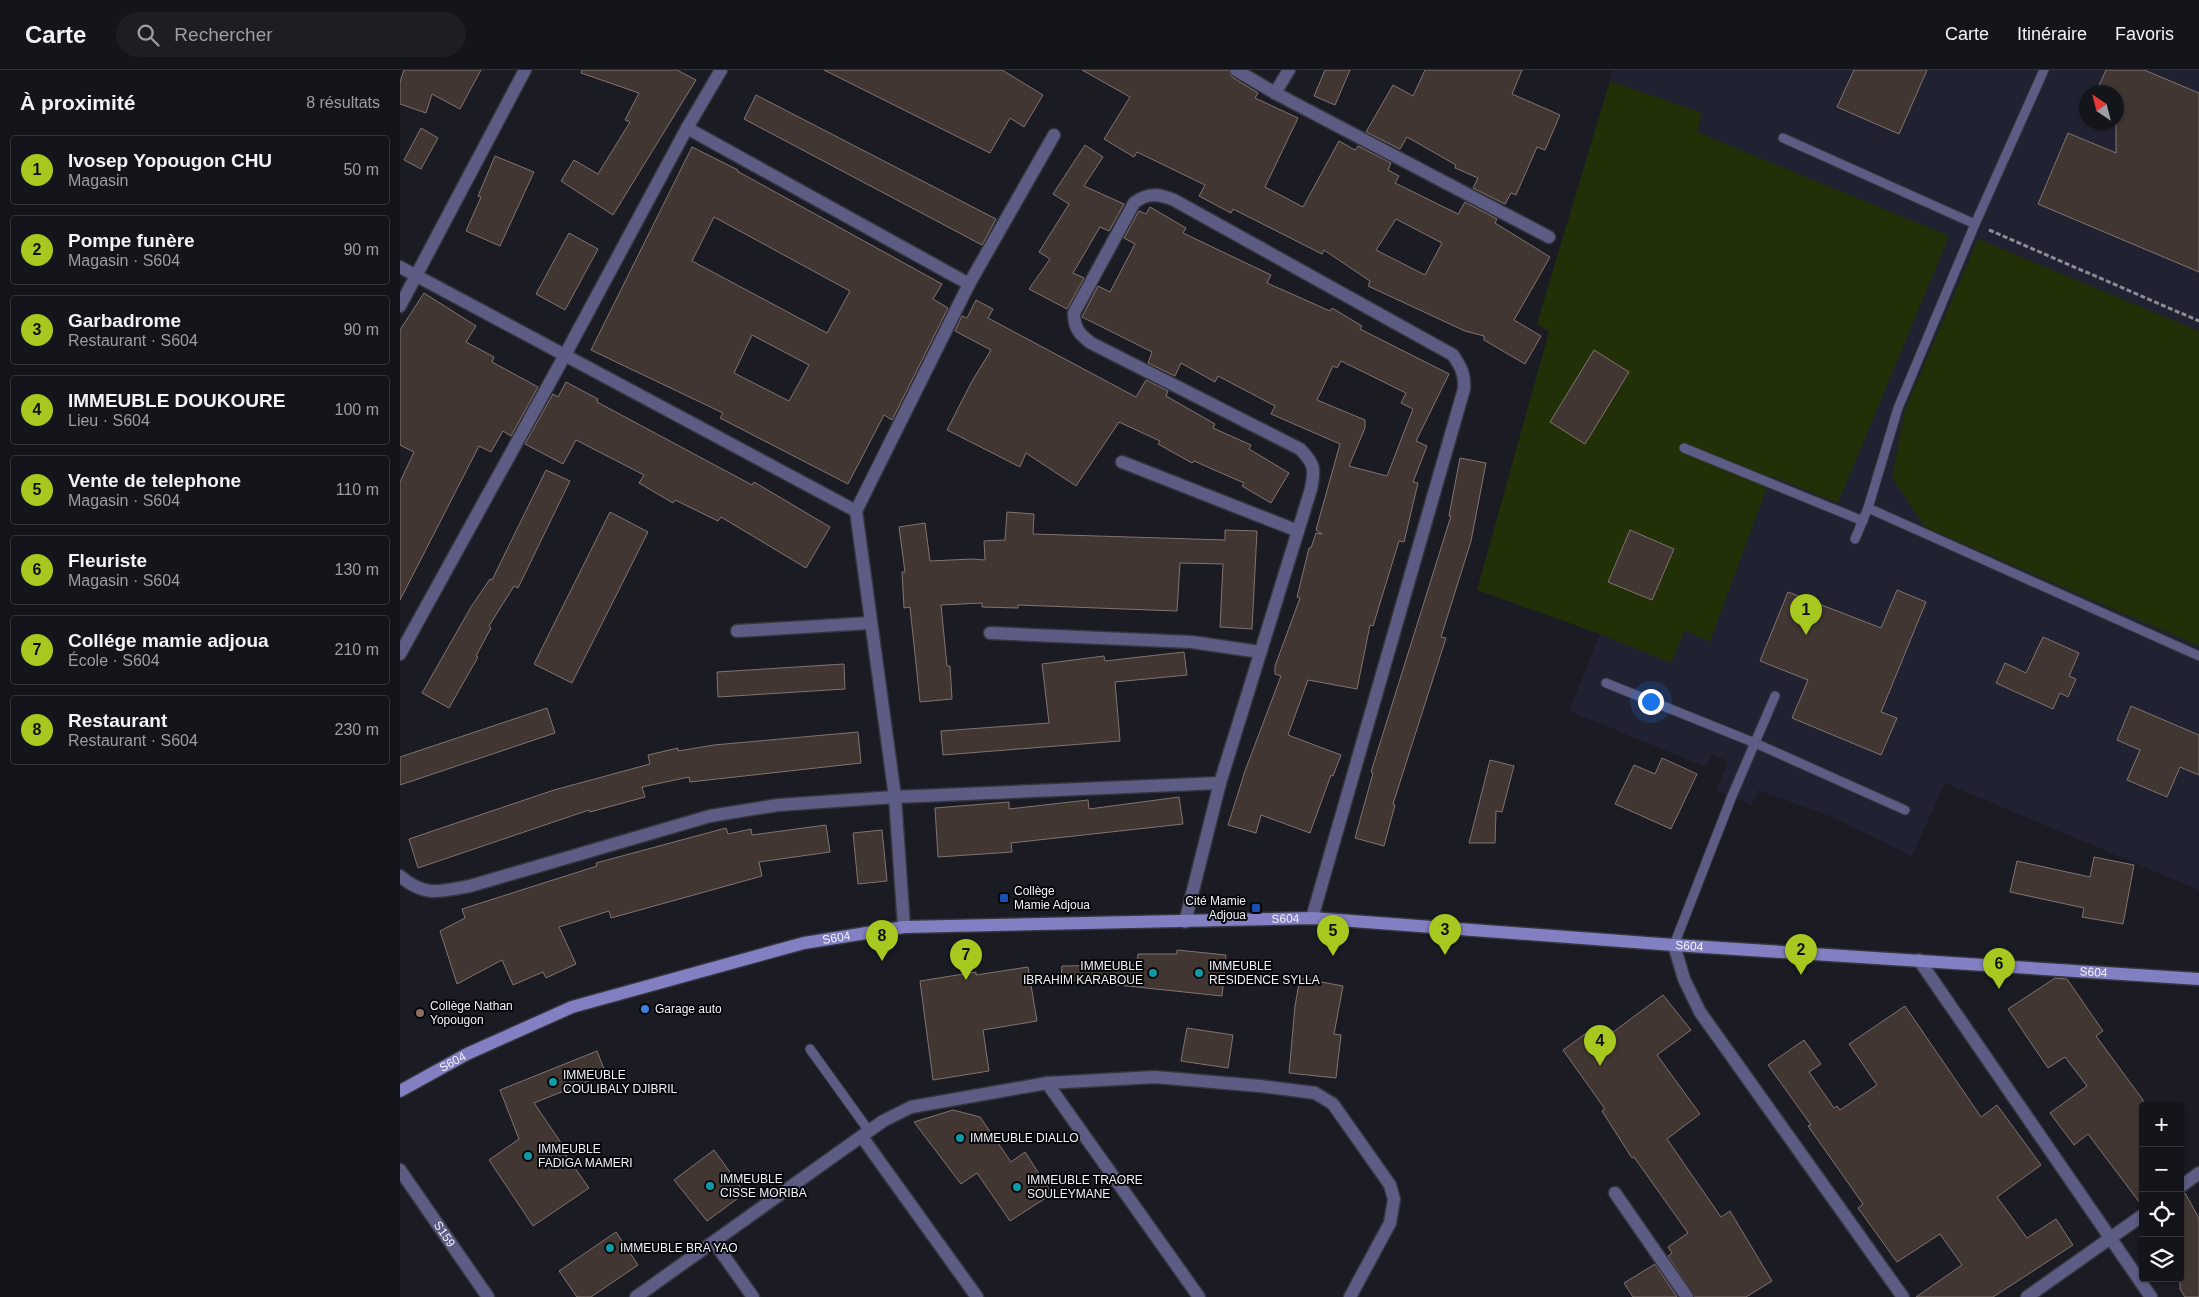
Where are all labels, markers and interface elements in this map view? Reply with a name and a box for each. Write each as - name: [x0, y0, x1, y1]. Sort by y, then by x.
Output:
- search box: [116, 12, 466, 57]
- text: Carte: [25, 21, 86, 48]
- icon: search: [134, 21, 162, 49]
- text: Rechercher: [174, 24, 273, 45]
- text: Carte: [1945, 24, 1989, 44]
- text: Itinéraire: [2017, 24, 2087, 44]
- text: Favoris: [2115, 24, 2174, 44]
- north arrow: [2079, 85, 2124, 130]
- text: À proximité: [20, 91, 136, 114]
- text: 8 résultats: [306, 94, 380, 111]
- text: Ivosep Yopougon CHU: [68, 150, 272, 171]
- text: 1: [33, 161, 41, 178]
- text: 50 m: [343, 161, 379, 178]
- text: Magasin: [68, 172, 128, 189]
- text: Pompe funère: [68, 230, 195, 251]
- text: 2: [33, 241, 41, 258]
- text: 90 m: [343, 241, 379, 258]
- text: Magasin · S604: [68, 252, 180, 269]
- text: Garbadrome: [68, 310, 181, 331]
- text: 3: [33, 321, 41, 338]
- text: 90 m: [343, 321, 379, 338]
- text: Restaurant · S604: [68, 332, 198, 349]
- text: IMMEUBLE DOUKOURE: [68, 390, 285, 411]
- text: 4: [33, 401, 41, 418]
- text: 100 m: [335, 401, 379, 418]
- text: Lieu · S604: [68, 412, 150, 429]
- text: Vente de telephone: [68, 470, 241, 491]
- text: 5: [33, 481, 41, 498]
- text: 110 m: [336, 481, 379, 498]
- text: Magasin · S604: [68, 492, 180, 509]
- text: Fleuriste: [68, 550, 147, 571]
- text: 6: [33, 561, 41, 578]
- text: 130 m: [335, 561, 379, 578]
- text: Magasin · S604: [68, 572, 180, 589]
- pin: 1: [1790, 594, 1822, 635]
- text: Collége mamie adjoua: [68, 630, 269, 651]
- text: 7: [33, 641, 41, 658]
- text: 210 m: [335, 641, 379, 658]
- text: École · S604: [68, 652, 160, 669]
- your location: [1638, 689, 1664, 715]
- text: Restaurant: [68, 710, 167, 731]
- text: 8: [33, 721, 41, 738]
- text: 230 m: [335, 721, 379, 738]
- text: Restaurant · S604: [68, 732, 198, 749]
- place label: Collège Mamie Adjoua: [1014, 884, 1090, 912]
- marker: Collège Mamie Adjoua: [998, 892, 1010, 904]
- place label: Cité Mamie Adjoua: [1185, 894, 1246, 922]
- marker: Cité Mamie Adjoua: [1250, 902, 1262, 914]
- street label: S604: [1271, 911, 1300, 926]
- pin: 3: [1429, 914, 1461, 955]
- pin: 5: [1317, 915, 1349, 956]
- pin: 8: [866, 920, 898, 961]
- street label: S604: [821, 929, 852, 947]
- pin: 2: [1785, 934, 1817, 975]
- street label: S604: [1675, 938, 1704, 954]
- pin: 7: [950, 939, 982, 980]
- pin: 6: [1983, 948, 2015, 989]
- place label: IMMEUBLE IBRAHIM KARABOUE: [1023, 959, 1143, 987]
- place label: IMMEUBLE RESIDENCE SYLLA: [1209, 959, 1320, 987]
- street label: S604: [2079, 964, 2108, 980]
- marker: IMMEUBLE IBRAHIM KARABOUE: [1147, 967, 1159, 979]
- marker: IMMEUBLE RESIDENCE SYLLA: [1193, 967, 1205, 979]
- place label: Collège Nathan Yopougon: [430, 999, 513, 1027]
- place label: Garage auto: [655, 1002, 722, 1016]
- marker: Garage auto: [639, 1003, 651, 1015]
- marker: Collège Nathan Yopougon: [414, 1007, 426, 1019]
- pin: 4: [1584, 1025, 1616, 1066]
- street label: S604: [437, 1049, 468, 1075]
- place label: IMMEUBLE COULIBALY DJIBRIL: [563, 1068, 678, 1096]
- marker: IMMEUBLE COULIBALY DJIBRIL: [547, 1076, 559, 1088]
- map controls: [2139, 1102, 2184, 1282]
- button: +: [2139, 1102, 2184, 1147]
- place label: IMMEUBLE DIALLO: [970, 1131, 1079, 1145]
- marker: IMMEUBLE DIALLO: [954, 1132, 966, 1144]
- place label: IMMEUBLE FADIGA MAMERI: [538, 1142, 633, 1170]
- button: −: [2139, 1147, 2184, 1192]
- marker: IMMEUBLE FADIGA MAMERI: [522, 1150, 534, 1162]
- place label: IMMEUBLE CISSE MORIBA: [720, 1172, 807, 1200]
- place label: IMMEUBLE TRAORE SOULEYMANE: [1027, 1173, 1143, 1201]
- marker: IMMEUBLE CISSE MORIBA: [704, 1180, 716, 1192]
- marker: IMMEUBLE TRAORE SOULEYMANE: [1011, 1181, 1023, 1193]
- button: locate: [2139, 1192, 2184, 1237]
- street label: S159: [431, 1219, 458, 1250]
- button: layers: [2139, 1237, 2184, 1282]
- place label: IMMEUBLE BRA YAO: [620, 1241, 738, 1255]
- marker: IMMEUBLE BRA YAO: [604, 1242, 616, 1254]

